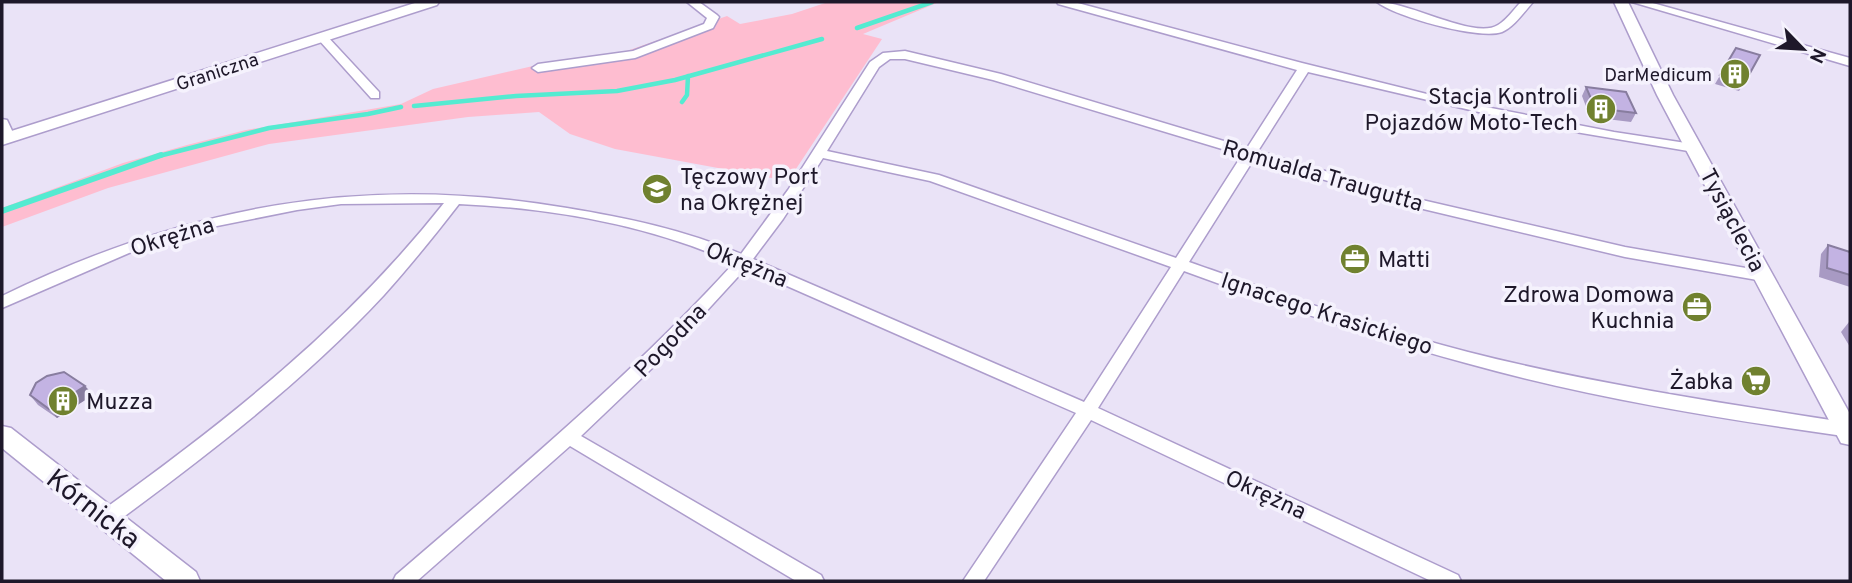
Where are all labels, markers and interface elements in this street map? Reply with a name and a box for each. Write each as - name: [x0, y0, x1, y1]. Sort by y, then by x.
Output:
- north arrow: [1768, 14, 1838, 84]
- text: N: [1803, 44, 1830, 67]
- street label: Graniczna: [173, 48, 262, 98]
- building icon: DarMedicum: [1718, 57, 1752, 91]
- place label: DarMedicum: [1604, 64, 1712, 88]
- place label: Stacja Kontroli Pojazdów Moto-Tech: [1364, 84, 1578, 139]
- building icon: Stacja Kontroli Pojazdów Moto-Tech: [1584, 92, 1618, 126]
- street label: Romualda Traugutta: [1219, 135, 1426, 220]
- place label: Tęczowy Port na Okrężnej: [680, 164, 819, 219]
- street label: Tysiąclecia: [1691, 164, 1770, 278]
- school or university icon: Tęczowy Port na Okrężnej: [640, 172, 674, 206]
- street label: Okrężna: [127, 212, 218, 265]
- street label: Okrężna: [701, 237, 792, 296]
- office icon: Matti: [1338, 242, 1372, 276]
- place label: Matti: [1378, 247, 1430, 276]
- street label: Ignacego Krasickiego: [1217, 267, 1436, 363]
- place label: Zdrowa Domowa Kuchnia: [1503, 282, 1674, 337]
- office icon: Zdrowa Domowa Kuchnia: [1680, 290, 1714, 324]
- street label: Pogodna: [629, 299, 714, 385]
- supermarket icon: Żabka: [1739, 364, 1773, 398]
- place label: Żabka: [1669, 368, 1733, 398]
- building icon: Muzza: [46, 384, 80, 418]
- place label: Muzza: [86, 389, 153, 418]
- street label: Kórnicka: [38, 462, 147, 558]
- street label: Okrężna: [1220, 465, 1310, 528]

